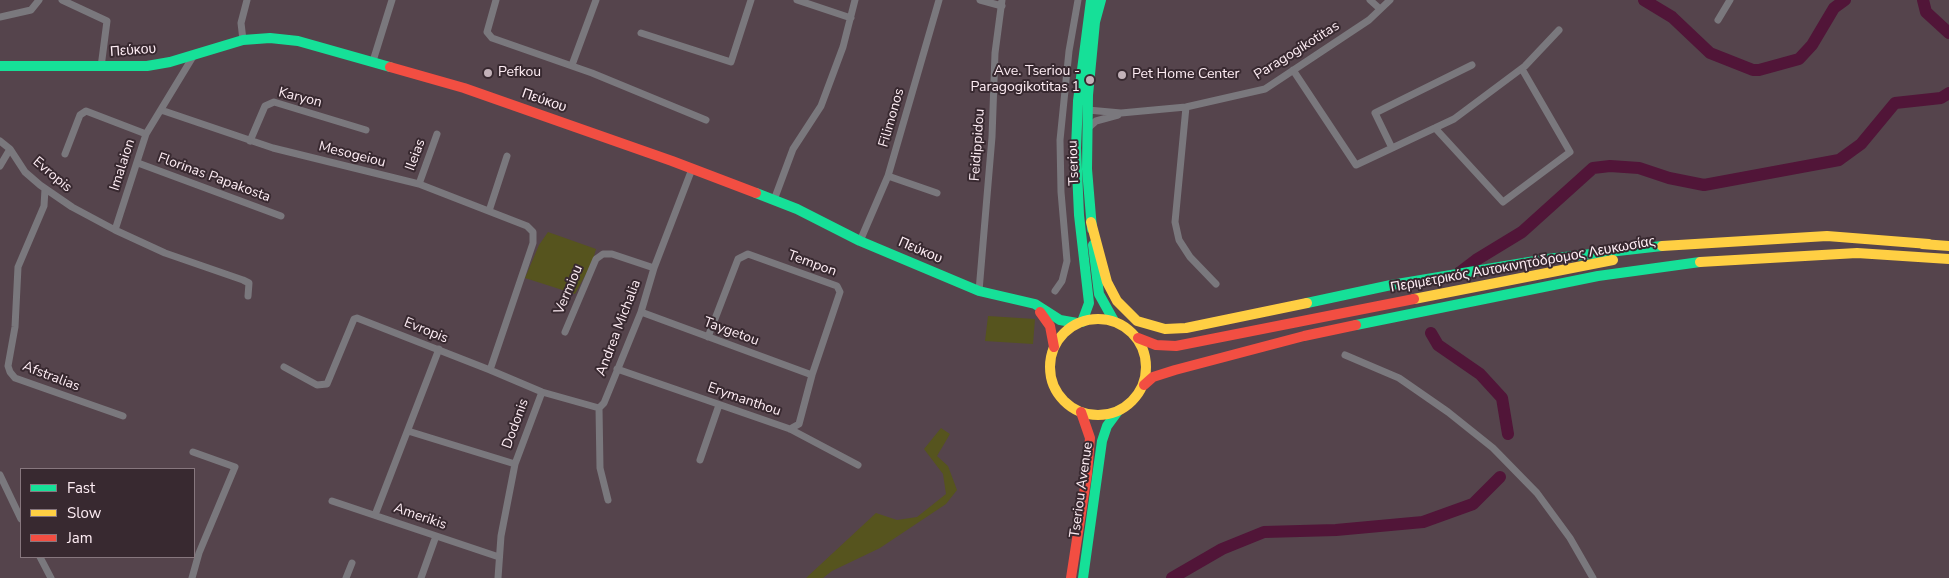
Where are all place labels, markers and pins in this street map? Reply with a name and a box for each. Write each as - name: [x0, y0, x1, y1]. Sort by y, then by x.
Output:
- place label: Ave. Tseriou - Paragogikotitas 1: [971, 64, 1080, 96]
- place label: Pefkou: [498, 65, 541, 81]
- marker: Pefkou: [482, 67, 494, 79]
- place label: Pet Home Center: [1132, 67, 1240, 83]
- marker: Pet Home Center: [1116, 69, 1128, 81]
- marker: Ave. Tseriou - Paragogikotitas 1: [1084, 74, 1096, 86]

